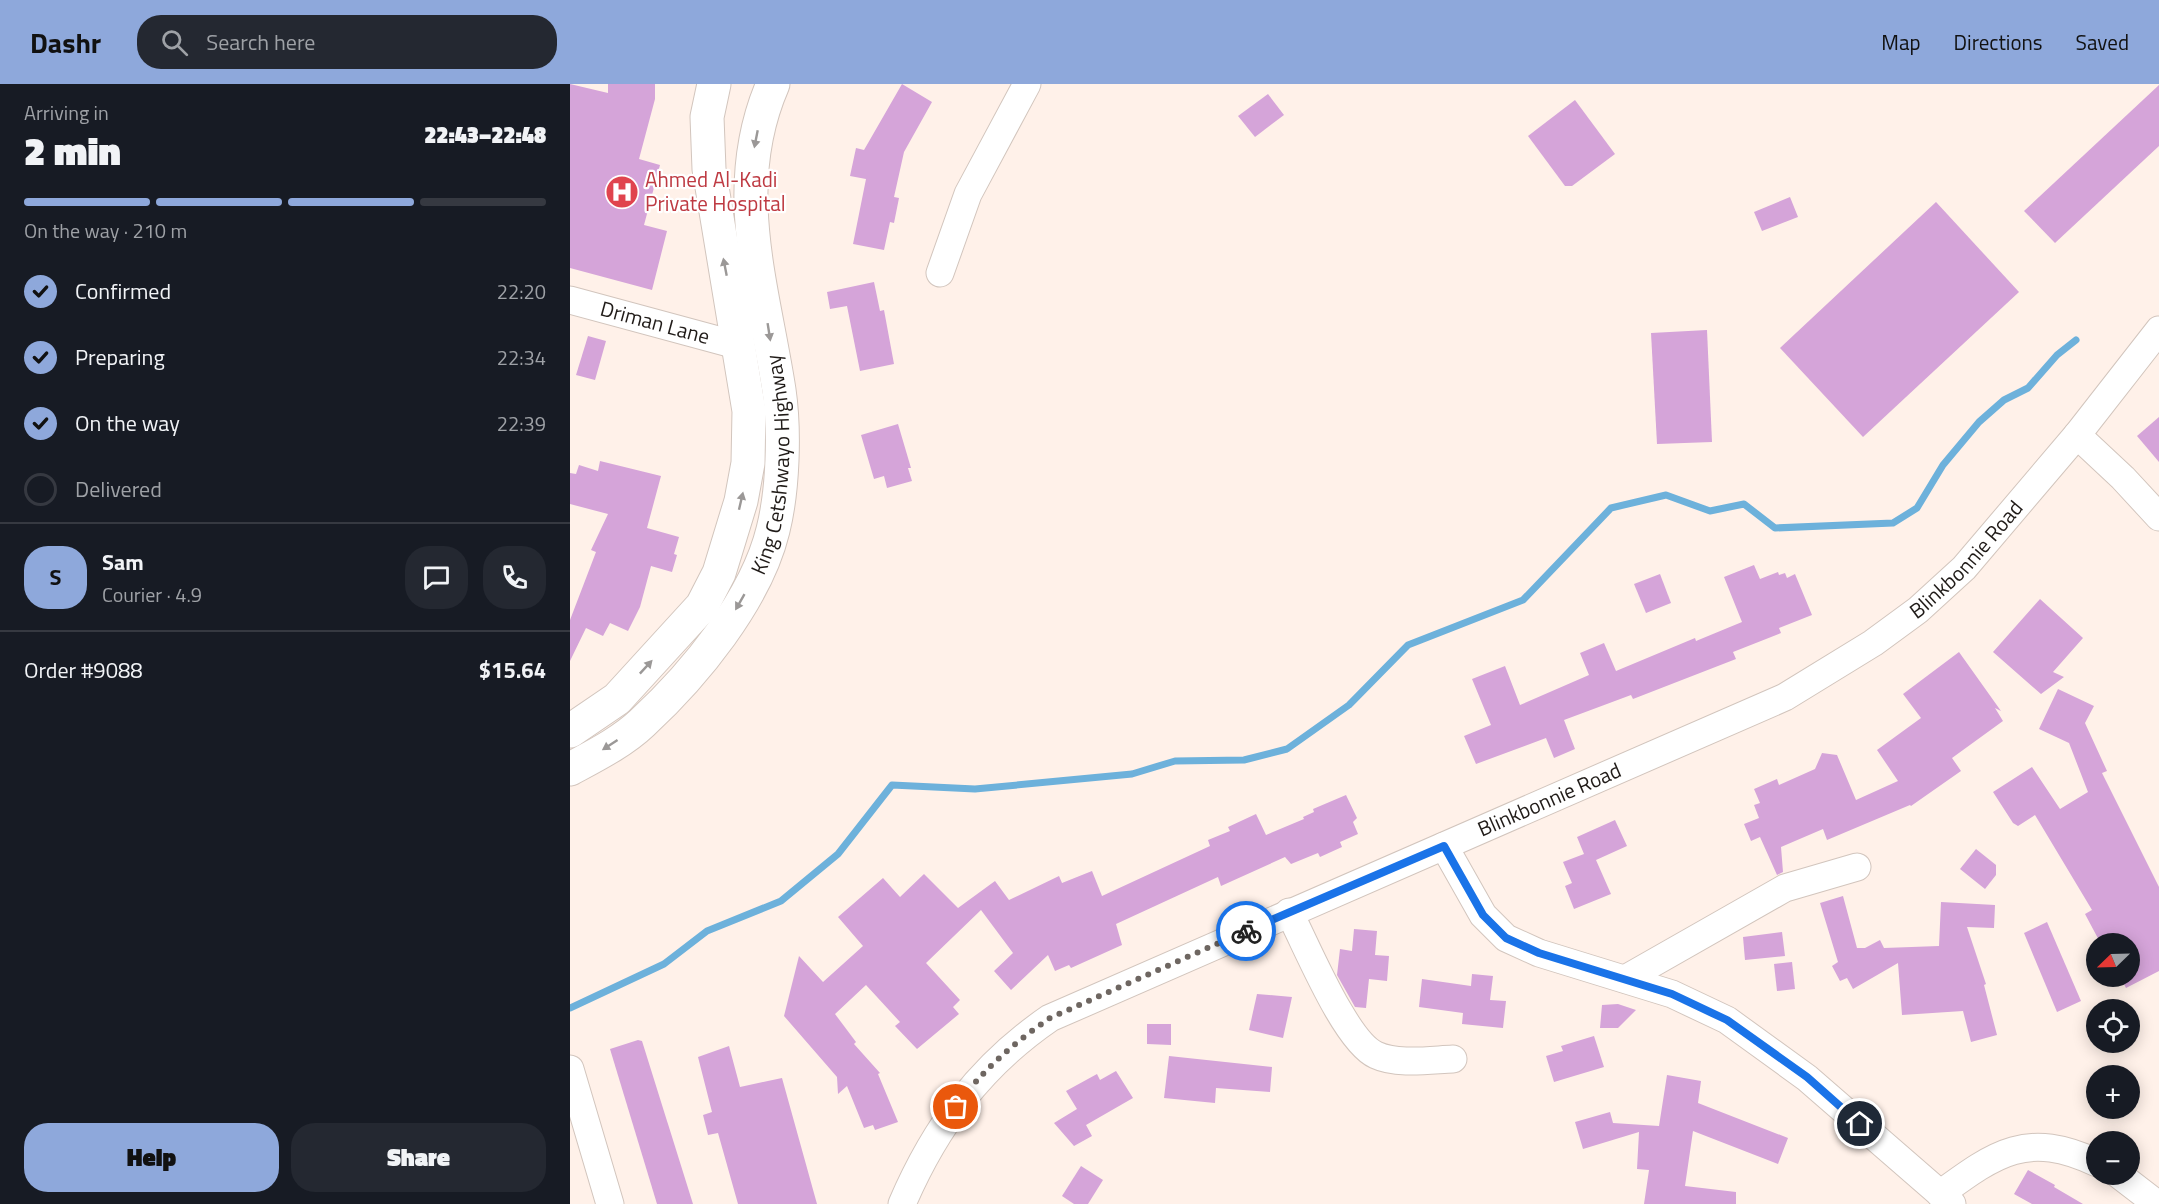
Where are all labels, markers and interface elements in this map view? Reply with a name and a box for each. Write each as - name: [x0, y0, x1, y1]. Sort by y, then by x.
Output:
- search box: [137, 15, 557, 69]
- text: Dashr: [30, 21, 101, 64]
- text: Search here: [206, 25, 315, 59]
- icon: search: [158, 26, 191, 59]
- text: Map: [1881, 26, 1921, 58]
- text: Directions: [1954, 26, 2043, 58]
- text: Saved: [2076, 26, 2129, 58]
- text: Arriving in: [24, 97, 109, 128]
- text: 22:43–22:48: [424, 118, 546, 152]
- text: 2 min: [24, 121, 121, 180]
- one-way arrow: [751, 130, 760, 149]
- place label: Ahmed Al-Kadi Private Hospital: [645, 163, 786, 219]
- hospital icon: Ahmed Al-Kadi Private Hospital: [604, 174, 640, 210]
- text: On the way · 210 m: [24, 215, 187, 246]
- one-way arrow: [720, 257, 729, 276]
- text: Confirmed: [75, 274, 171, 308]
- icon: check: [24, 275, 57, 308]
- text: 22:20: [497, 276, 546, 307]
- street label: Driman Lane: [597, 292, 713, 352]
- one-way arrow: [765, 323, 774, 342]
- text: Preparing: [75, 340, 165, 374]
- icon: check: [24, 341, 57, 374]
- text: 22:34: [497, 342, 546, 373]
- street label: King Cetshwayo Highway: [742, 352, 797, 579]
- text: On the way: [75, 406, 180, 440]
- icon: check: [24, 407, 57, 440]
- text: 22:39: [497, 408, 546, 439]
- text: Delivered: [75, 472, 162, 506]
- one-way arrow: [736, 492, 746, 510]
- street label: Blinkbonnie Road: [1902, 493, 2030, 626]
- text: Sam: [102, 545, 144, 579]
- button: chat: [405, 546, 468, 609]
- button: phone: [483, 546, 546, 609]
- text: S: [50, 560, 61, 594]
- text: Courier · 4.9: [102, 579, 202, 610]
- one-way arrow: [734, 594, 745, 610]
- text: Order #9088: [24, 653, 143, 687]
- text: $15.64: [479, 653, 546, 687]
- one-way arrow: [639, 660, 653, 674]
- one-way arrow: [602, 739, 618, 750]
- street label: Blinkbonnie Road: [1472, 754, 1626, 844]
- courier: [1216, 901, 1276, 961]
- icon: bike: [1230, 915, 1263, 948]
- north arrow: [2086, 933, 2140, 987]
- map controls: [2086, 933, 2140, 1185]
- button: locate: [2086, 999, 2140, 1053]
- button: +: [2086, 1065, 2140, 1119]
- pin: [930, 1081, 981, 1132]
- icon: bag: [939, 1090, 972, 1123]
- pin: [1834, 1098, 1885, 1149]
- icon: home: [1843, 1107, 1876, 1140]
- button: Help: [24, 1123, 279, 1192]
- button: Share: [291, 1123, 546, 1192]
- button: −: [2086, 1131, 2140, 1185]

